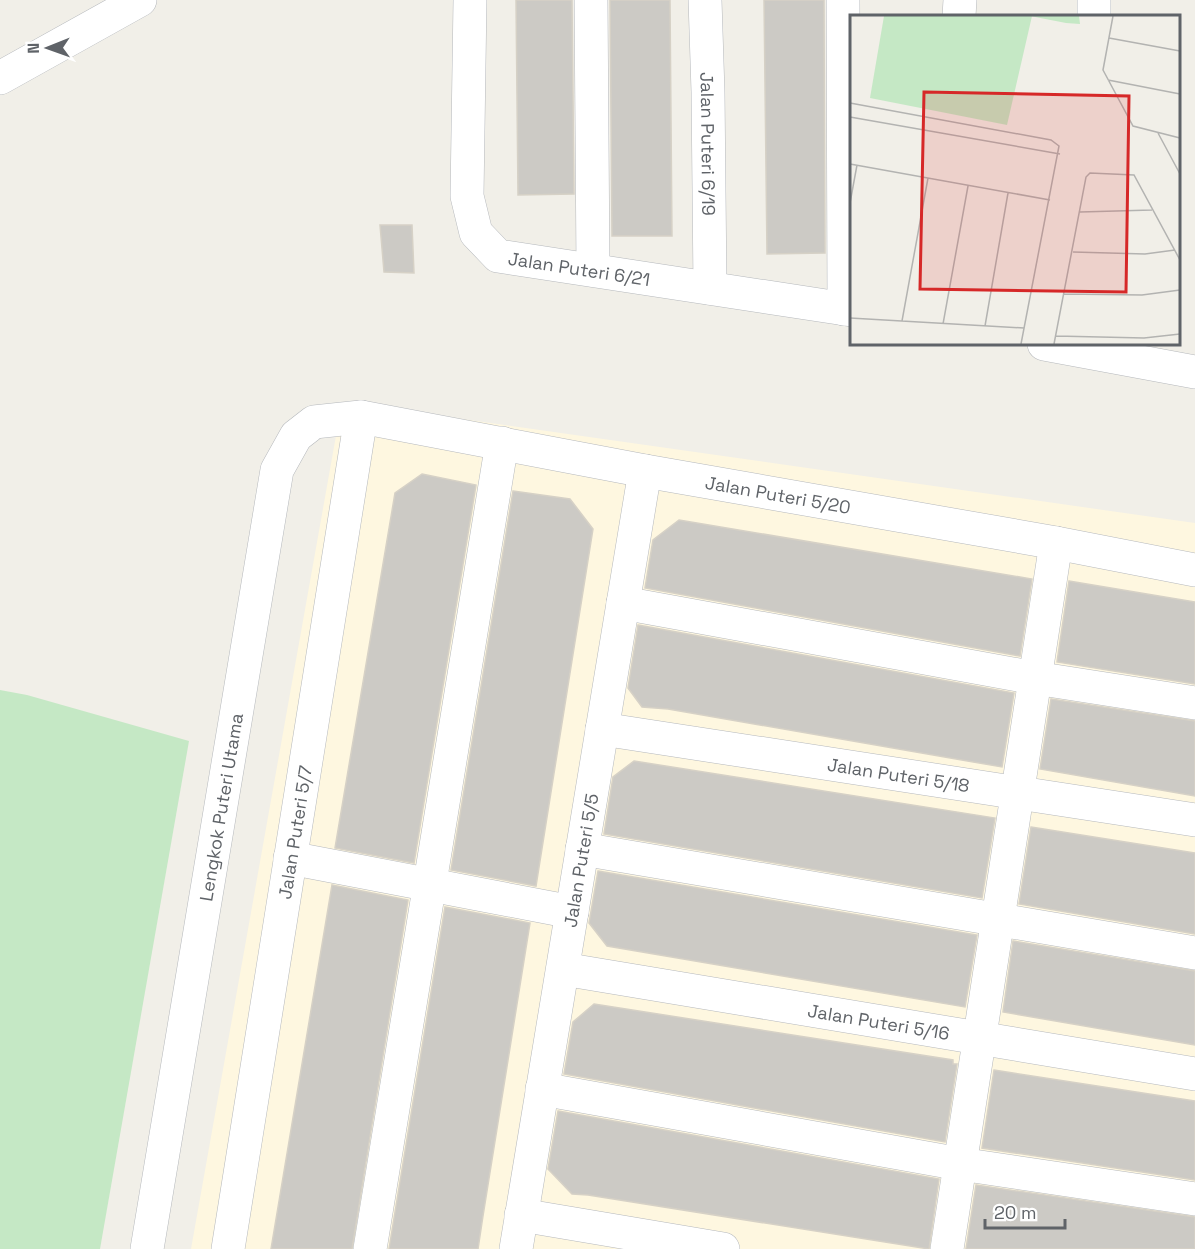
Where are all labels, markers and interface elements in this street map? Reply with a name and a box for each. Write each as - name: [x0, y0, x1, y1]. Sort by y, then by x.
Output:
- inset map: [850, 15, 1180, 345]
- north arrow: [18, 18, 78, 78]
- text: N: [23, 43, 44, 54]
- street label: Jalan Puteri 6/19: [696, 72, 721, 216]
- street label: Jalan Puteri 6/21: [506, 246, 652, 291]
- street label: Jalan Puteri 5/20: [704, 470, 853, 518]
- street label: Lengkok Puteri Utama: [194, 711, 248, 903]
- street label: Jalan Puteri 5/18: [826, 752, 971, 797]
- street label: Jalan Puteri 5/7: [273, 764, 317, 901]
- street label: Jalan Puteri 5/5: [558, 792, 603, 929]
- street label: Jalan Puteri 5/16: [806, 998, 951, 1045]
- scale bar: [985, 1192, 1064, 1230]
- text: 20 m: [994, 1201, 1037, 1224]

